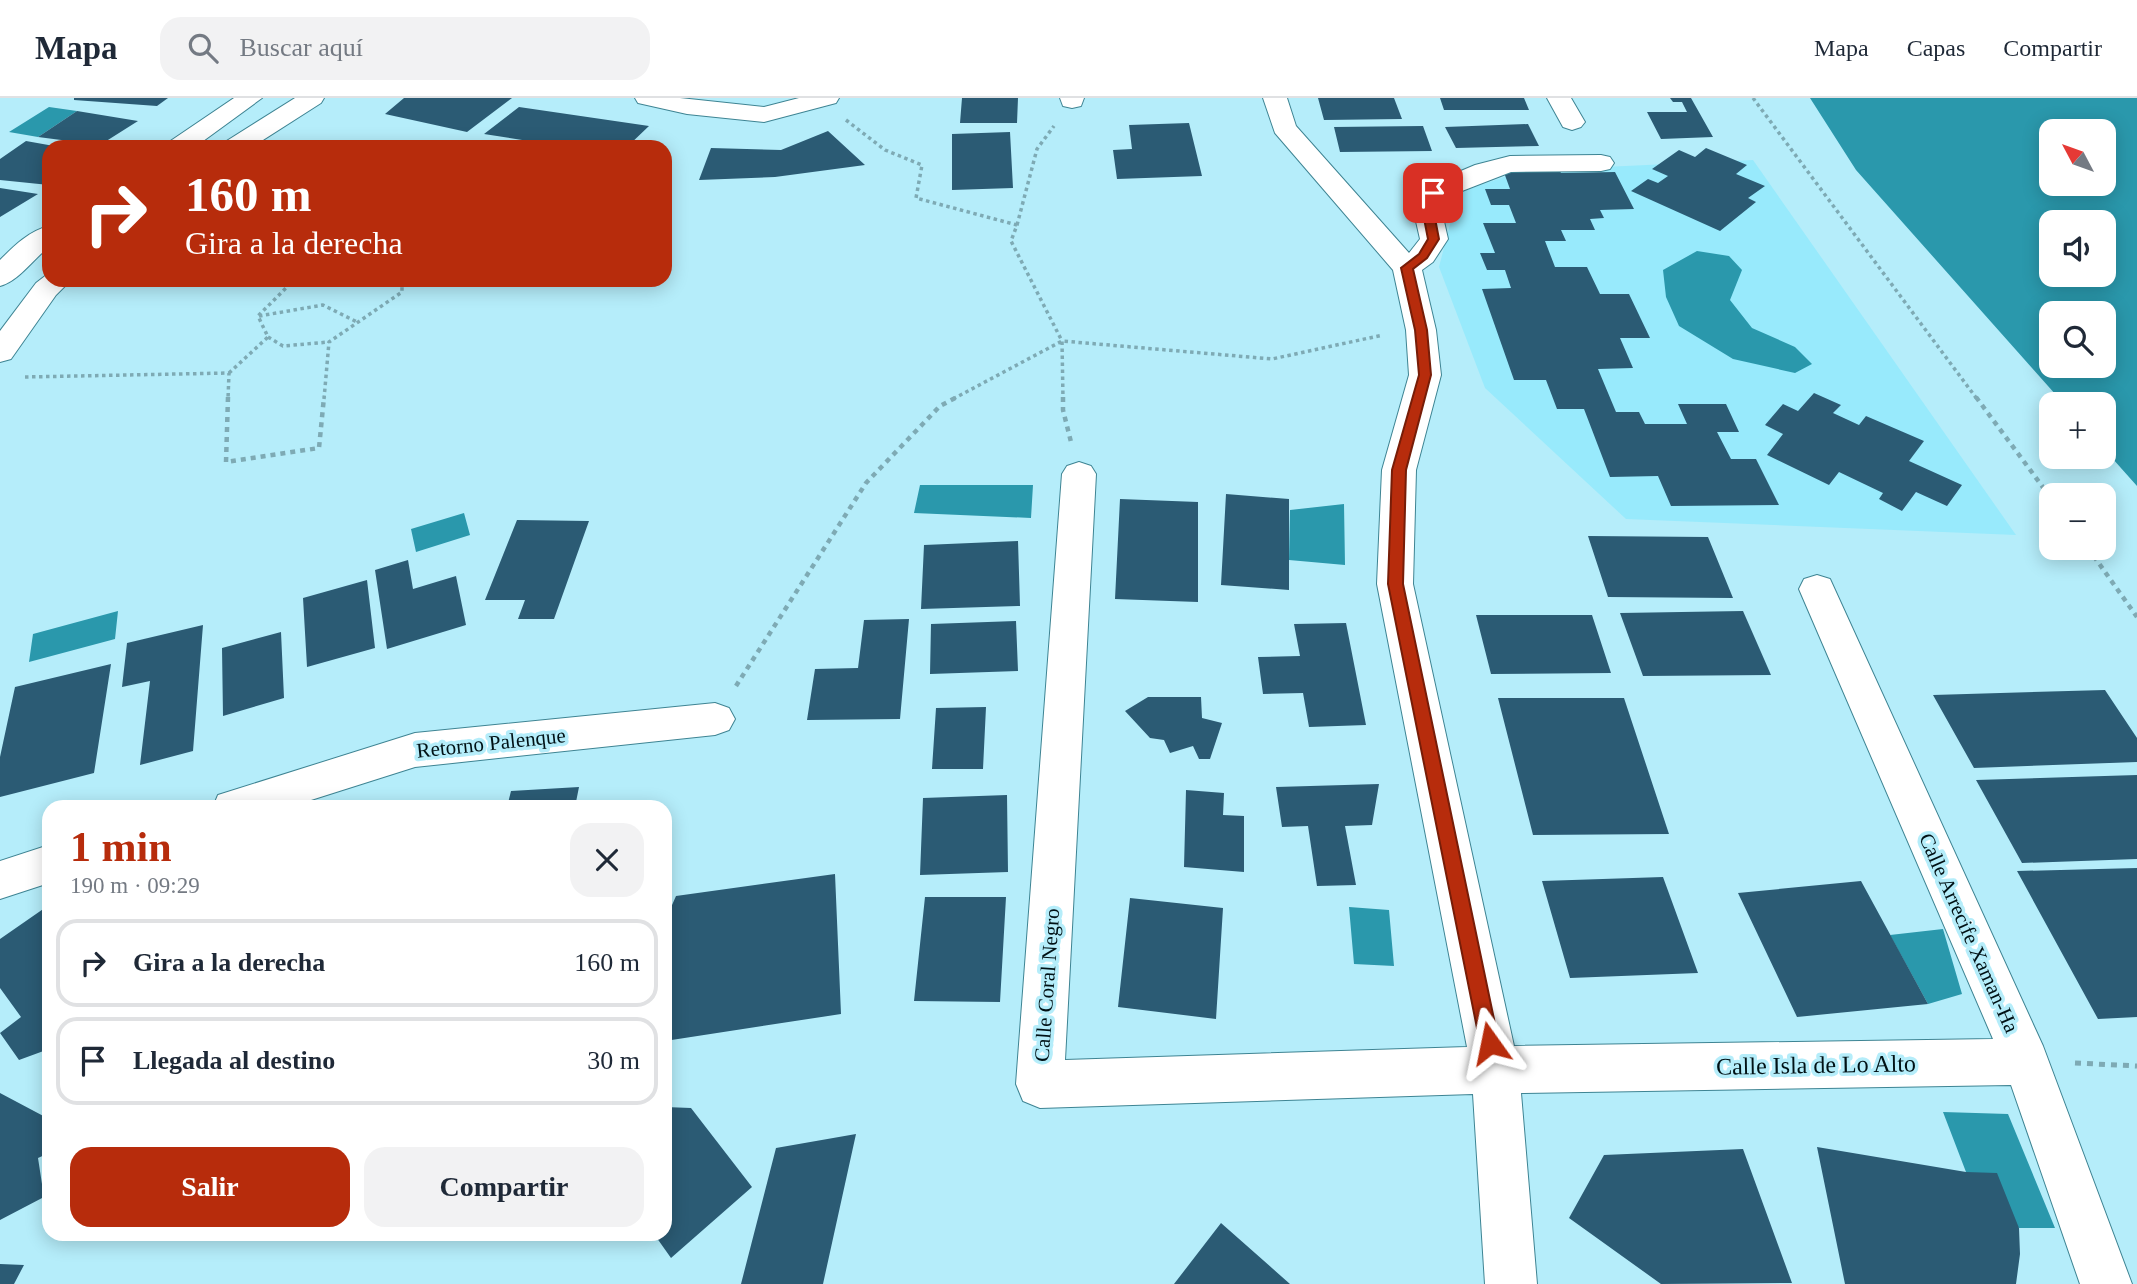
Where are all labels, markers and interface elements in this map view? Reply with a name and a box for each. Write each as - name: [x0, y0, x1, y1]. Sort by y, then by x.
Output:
- search box: [160, 17, 650, 80]
- icon: search: [184, 29, 222, 67]
- text: Mapa: [35, 30, 118, 66]
- text: Buscar aquí: [240, 33, 363, 62]
- text: Mapa: [1814, 35, 1869, 61]
- text: Capas: [1907, 35, 1965, 61]
- text: Compartir: [2003, 35, 2102, 61]
- north arrow: [2039, 119, 2116, 196]
- map controls: [2039, 119, 2116, 560]
- pin: [1403, 163, 1463, 223]
- text: 160 m: [185, 167, 312, 222]
- icon: right: [70, 168, 161, 259]
- icon: arrive: [1414, 174, 1452, 212]
- button: sound: [2039, 210, 2116, 287]
- text: Gira a la derecha: [185, 225, 403, 261]
- button: search: [2039, 301, 2116, 378]
- button: +: [2039, 392, 2116, 469]
- button: −: [2039, 483, 2116, 560]
- street label: Retorno Palenque: [415, 723, 567, 763]
- button: close: [570, 823, 644, 897]
- text: 1 min: [70, 824, 172, 870]
- street label: Calle Arrecife Xaman-Ha: [1914, 830, 2024, 1037]
- text: 190 m · 09:29: [70, 873, 200, 898]
- street label: Calle Coral Negro: [1030, 907, 1064, 1063]
- icon: right: [74, 944, 112, 982]
- text: Gira a la derecha: [133, 948, 325, 977]
- text: 160 m: [574, 948, 640, 977]
- position arrow: [1453, 1006, 1527, 1080]
- icon: arrive: [74, 1042, 112, 1080]
- text: Llegada al destino: [133, 1046, 335, 1075]
- text: 30 m: [587, 1046, 640, 1075]
- street label: Calle Isla de Lo Alto: [1716, 1050, 1916, 1080]
- button: Salir: [70, 1147, 350, 1227]
- button: Compartir: [364, 1147, 644, 1227]

